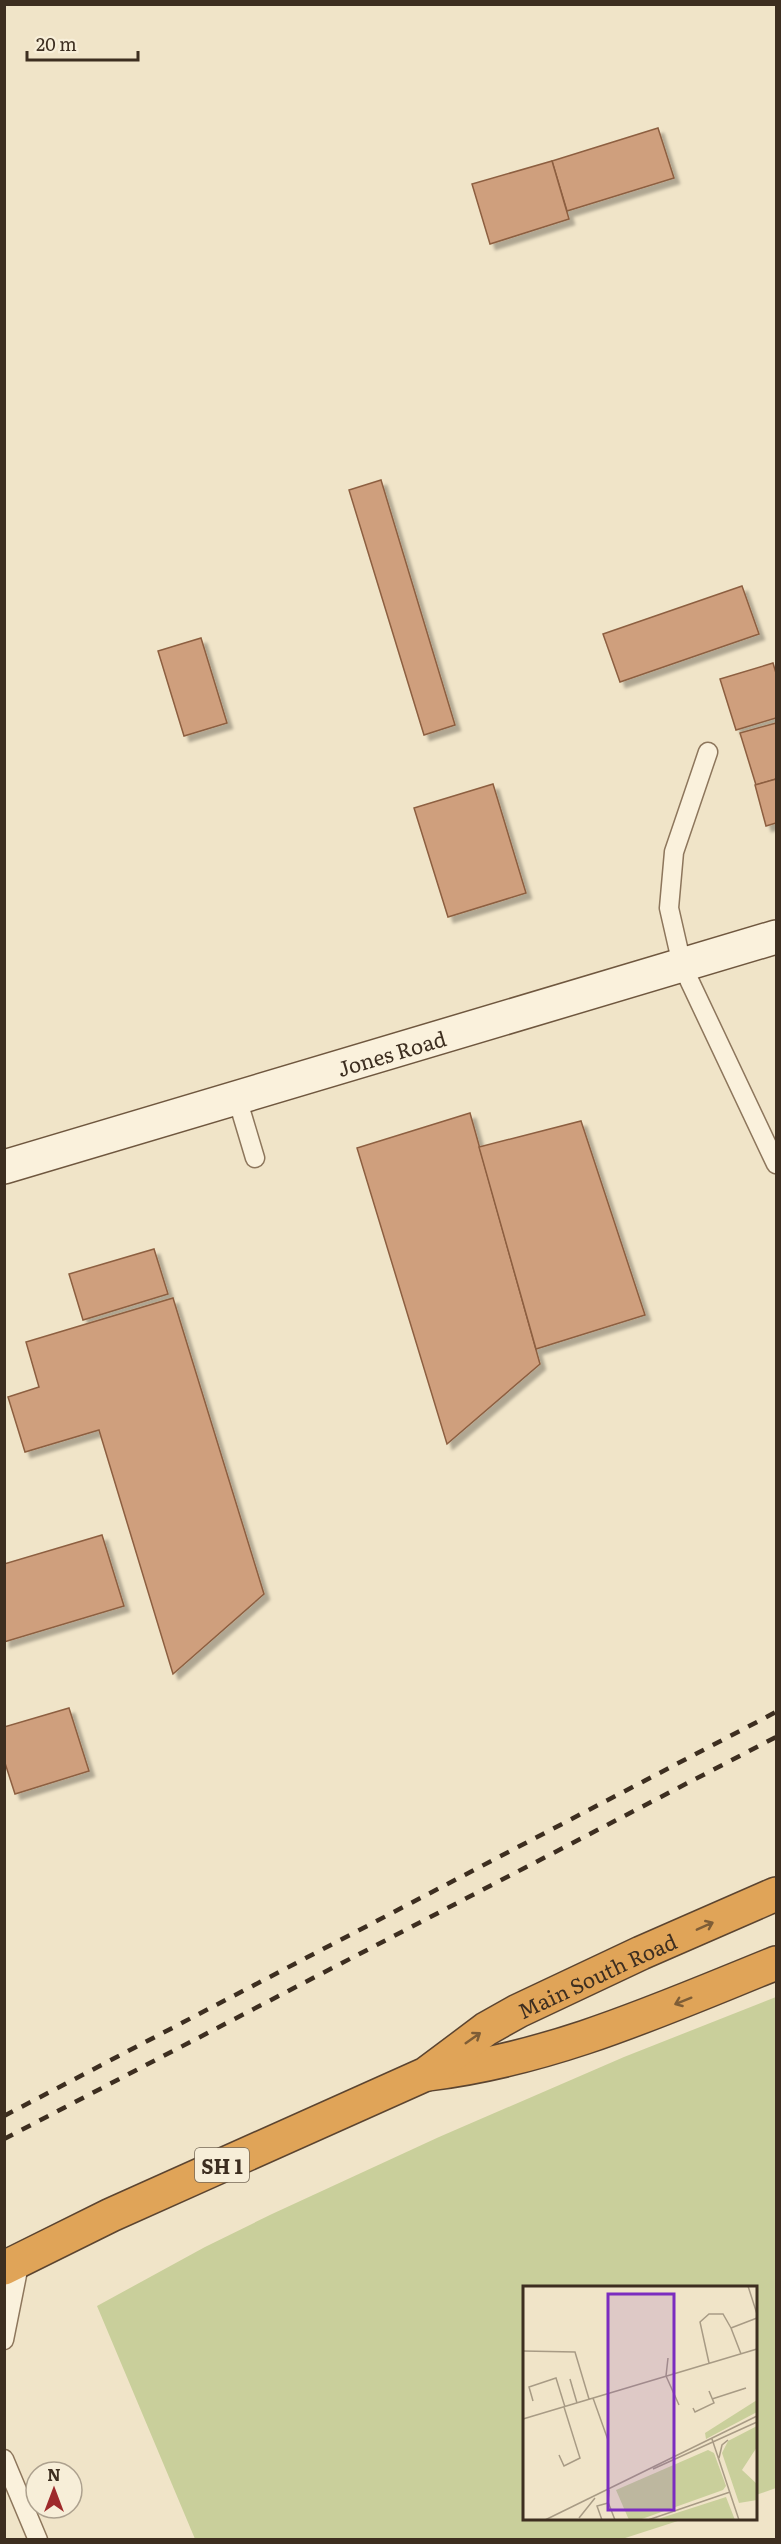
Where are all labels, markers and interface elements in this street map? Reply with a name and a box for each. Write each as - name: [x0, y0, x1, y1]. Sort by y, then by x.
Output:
- scale bar: [27, 24, 138, 62]
- text: 20 m: [36, 30, 77, 57]
- street label: Jones Road: [333, 1021, 449, 1082]
- one-way arrow: [695, 1919, 713, 1931]
- street label: Main South Road: [512, 1924, 681, 2025]
- one-way arrow: [675, 1996, 693, 2007]
- one-way arrow: [465, 2032, 481, 2045]
- road number: SH 1: [195, 2148, 249, 2182]
- inset map: [523, 2286, 757, 2520]
- north arrow: [24, 2460, 84, 2520]
- text: N: [47, 2462, 61, 2486]

